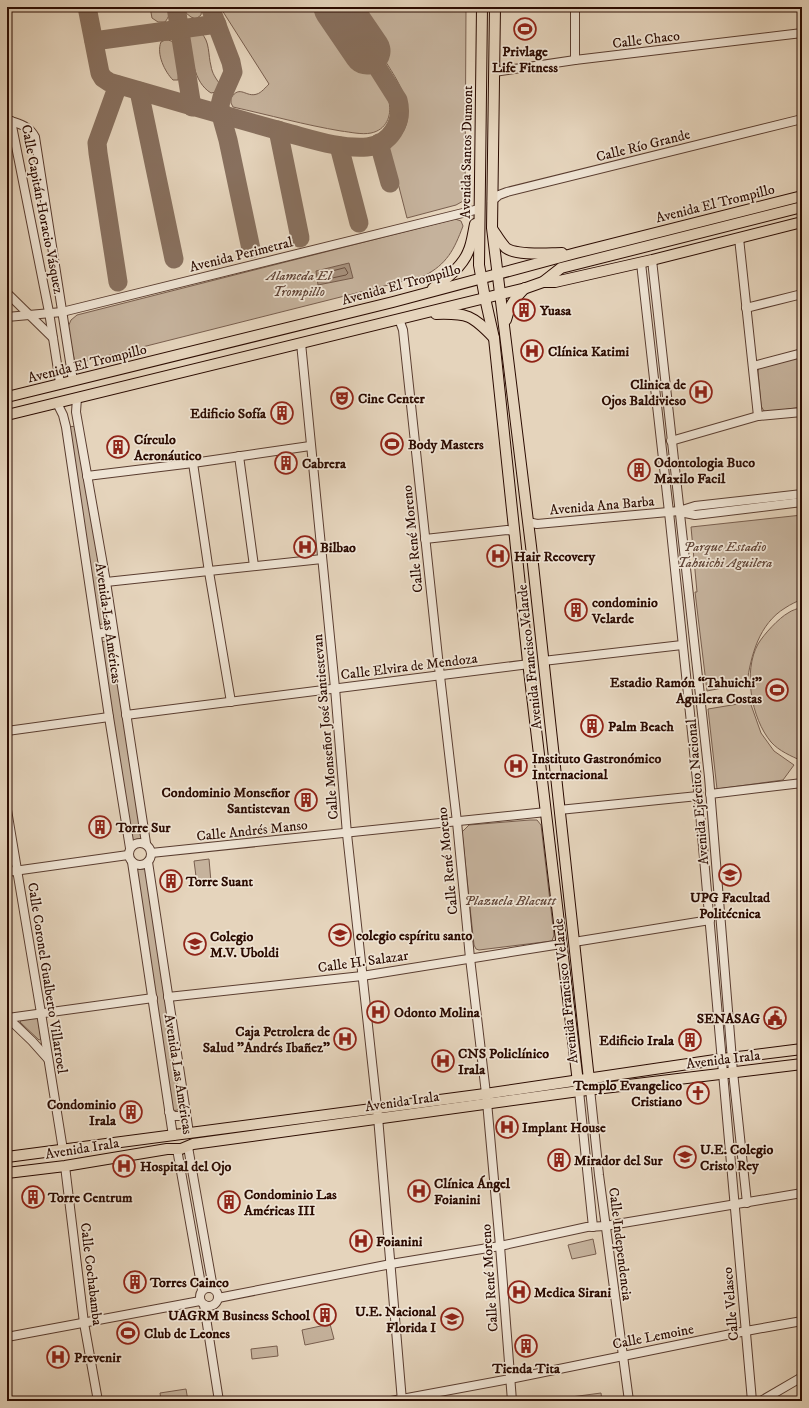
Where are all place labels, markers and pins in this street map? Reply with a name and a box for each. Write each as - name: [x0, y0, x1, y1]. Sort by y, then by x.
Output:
- sports icon: Privlage Life Fitness: [512, 16, 538, 42]
- place label: Privlage Life Fitness: [492, 43, 558, 77]
- building icon: Yuasa: [511, 297, 537, 323]
- place label: Yuasa: [539, 302, 572, 320]
- hospital icon: Clínica Katimi: [519, 338, 545, 364]
- place label: Clínica Katimi: [548, 343, 629, 361]
- place label: Clinica de Ojos Baldivieso: [602, 376, 686, 410]
- hospital icon: Clinica de Ojos Baldivieso: [688, 379, 714, 405]
- theatre icon: Cine Center: [329, 385, 355, 411]
- place label: Cine Center: [358, 390, 426, 408]
- building icon: Edificio Sofía: [269, 400, 295, 426]
- place label: Edificio Sofía: [190, 405, 267, 423]
- place label: Círculo Aeronáutico: [133, 431, 202, 465]
- sports icon: Body Masters: [379, 431, 405, 457]
- building icon: Círculo Aeronáutico: [105, 434, 131, 460]
- place label: Body Masters: [408, 436, 484, 454]
- building icon: Cabrera: [273, 450, 299, 476]
- place label: Odontologia Buco Maxilo Facil: [654, 454, 755, 488]
- place label: Cabrera: [302, 455, 347, 473]
- building icon: Odontologia Buco Maxilo Facil: [626, 457, 652, 483]
- hospital icon: Bilbao: [292, 534, 318, 560]
- place label: Bilbao: [320, 539, 356, 557]
- hospital icon: Hair Recovery: [485, 543, 511, 569]
- place label: Hair Recovery: [514, 548, 596, 566]
- place label: condominio Velarde: [591, 594, 658, 628]
- building icon: condominio Velarde: [563, 597, 589, 623]
- place label: Estadio Ramón “Tahuichi” Aguilera Costas: [610, 674, 762, 708]
- sports icon: Estadio Ramón “Tahuichi” Aguilera Costas: [764, 677, 790, 703]
- building icon: Palm Beach: [579, 713, 605, 739]
- place label: Palm Beach: [608, 718, 674, 736]
- place label: Instituto Gastronómico Internacional: [532, 750, 661, 784]
- hospital icon: Instituto Gastronómico Internacional: [503, 753, 529, 779]
- place label: Condominio Monseñor Santistevan: [162, 784, 291, 818]
- building icon: Condominio Monseñor Santistevan: [293, 787, 319, 813]
- building icon: Torre Sur: [87, 814, 113, 840]
- place label: Torre Sur: [115, 819, 171, 837]
- school or university icon: UPG Facultad Politécnica: [717, 862, 743, 888]
- building icon: Torre Suant: [158, 868, 184, 894]
- place label: Torre Suant: [185, 873, 253, 891]
- place label: UPG Facultad Politécnica: [690, 889, 771, 923]
- school or university icon: colegio espíritu santo: [327, 922, 353, 948]
- place label: colegio espíritu santo: [356, 927, 472, 945]
- place label: Colegio M.V. Uboldi: [210, 928, 279, 962]
- school or university icon: Colegio M.V. Uboldi: [182, 931, 208, 957]
- hospital icon: Odonto Molina: [365, 999, 391, 1025]
- place label: Odonto Molina: [394, 1004, 481, 1022]
- public building icon: SENASAG: [762, 1005, 788, 1031]
- place label: SENASAG: [697, 1010, 760, 1028]
- place label: Caja Petrolera de Salud "Andrés Ibañez": [203, 1023, 330, 1057]
- hospital icon: Caja Petrolera de Salud "Andrés Ibañez": [332, 1026, 358, 1052]
- building icon: Edificio Irala: [677, 1027, 703, 1053]
- place label: Edificio Irala: [599, 1032, 675, 1050]
- place label: CNS Policlínico Irala: [458, 1045, 549, 1079]
- hospital icon: CNS Policlínico Irala: [430, 1048, 456, 1074]
- place label: Templo Evangelico Cristiano: [572, 1077, 682, 1111]
- church icon: Templo Evangelico Cristiano: [685, 1080, 711, 1106]
- place label: Condominio Irala: [47, 1096, 117, 1130]
- building icon: Condominio Irala: [118, 1099, 144, 1125]
- hospital icon: Implant House: [494, 1114, 520, 1140]
- place label: Implant House: [522, 1119, 606, 1137]
- place label: U.E. Colegio Cristo Rey: [700, 1141, 773, 1175]
- school or university icon: U.E. Colegio Cristo Rey: [672, 1144, 698, 1170]
- building icon: Mirador del Sur: [546, 1147, 572, 1173]
- place label: Mirador del Sur: [574, 1152, 664, 1170]
- hospital icon: Hospital del Ojo: [111, 1153, 137, 1179]
- place label: Hospital del Ojo: [140, 1158, 232, 1176]
- place label: Clínica Ángel Foianini: [434, 1175, 511, 1209]
- hospital icon: Clínica Ángel Foianini: [406, 1178, 432, 1204]
- building icon: Torre Centrum: [20, 1184, 46, 1210]
- place label: Condominio Las Américas III: [243, 1186, 337, 1220]
- place label: Torre Centrum: [47, 1189, 133, 1207]
- building icon: Condominio Las Américas III: [216, 1189, 242, 1215]
- hospital icon: Foianini: [348, 1228, 374, 1254]
- place label: Foianini: [376, 1233, 423, 1251]
- building icon: Torres Cainco: [122, 1269, 148, 1295]
- place label: Torres Cainco: [149, 1274, 229, 1292]
- hospital icon: Medica Sirani: [506, 1279, 532, 1305]
- place label: Medica Sirani: [534, 1284, 611, 1302]
- building icon: UAGRM Business School: [312, 1302, 338, 1328]
- place label: U.E. Nacional Florida I: [355, 1303, 437, 1337]
- school or university icon: U.E. Nacional Florida I: [439, 1306, 465, 1332]
- place label: UAGRM Business School: [168, 1307, 311, 1325]
- sports icon: Club de Leones: [115, 1320, 141, 1346]
- place label: Club de Leones: [144, 1325, 230, 1343]
- building icon: Tienda Tita: [513, 1333, 539, 1359]
- hospital icon: Prevenir: [45, 1344, 71, 1370]
- place label: Prevenir: [74, 1349, 122, 1367]
- place label: Tienda Tita: [491, 1360, 561, 1378]

